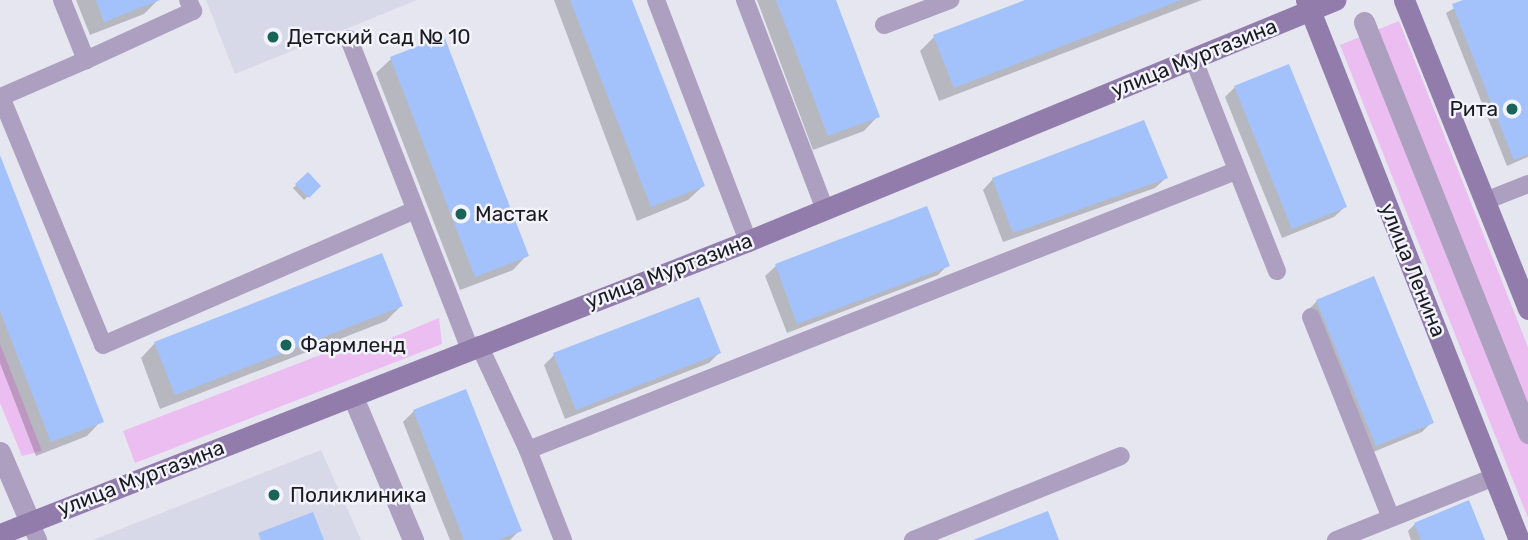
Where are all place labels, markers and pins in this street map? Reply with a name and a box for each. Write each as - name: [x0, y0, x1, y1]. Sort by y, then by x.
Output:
- place label: Детский сад № 10: [287, 24, 471, 50]
- marker: Детский сад № 10: [265, 29, 281, 45]
- place label: Рита: [1449, 96, 1498, 122]
- marker: Рита: [1504, 101, 1520, 117]
- place label: Мастак: [475, 201, 548, 227]
- marker: Мастак: [453, 206, 469, 222]
- place label: Фармленд: [300, 332, 406, 358]
- marker: Фармленд: [278, 337, 294, 353]
- place label: Поликлиника: [290, 482, 426, 508]
- marker: Поликлиника: [264, 485, 284, 505]

